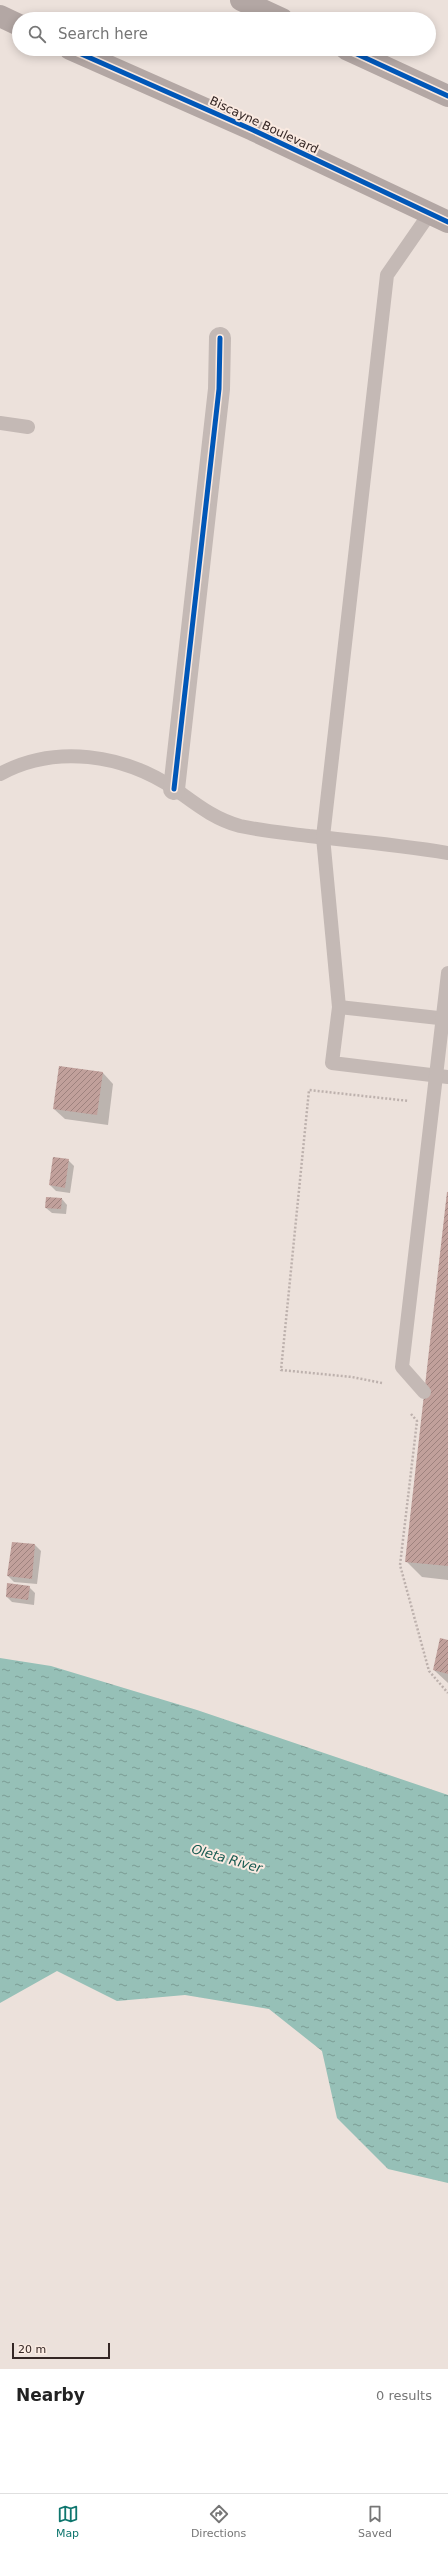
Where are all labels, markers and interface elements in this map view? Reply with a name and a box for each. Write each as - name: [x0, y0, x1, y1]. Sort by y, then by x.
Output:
- search box: [12, 12, 436, 56]
- icon: search: [26, 23, 48, 45]
- text: Search here: [58, 25, 148, 43]
- street label: Biscayne Boulevard: [207, 94, 321, 156]
- water label: Oleta River: [190, 1841, 265, 1876]
- scale bar: [12, 2341, 110, 2360]
- text: 20 m: [18, 2343, 46, 2356]
- text: Nearby: [16, 2385, 85, 2405]
- text: 0 results: [376, 2388, 432, 2403]
- tab: Map: [56, 2503, 79, 2540]
- tab: Directions: [191, 2503, 246, 2540]
- tab: Saved: [358, 2503, 392, 2540]

